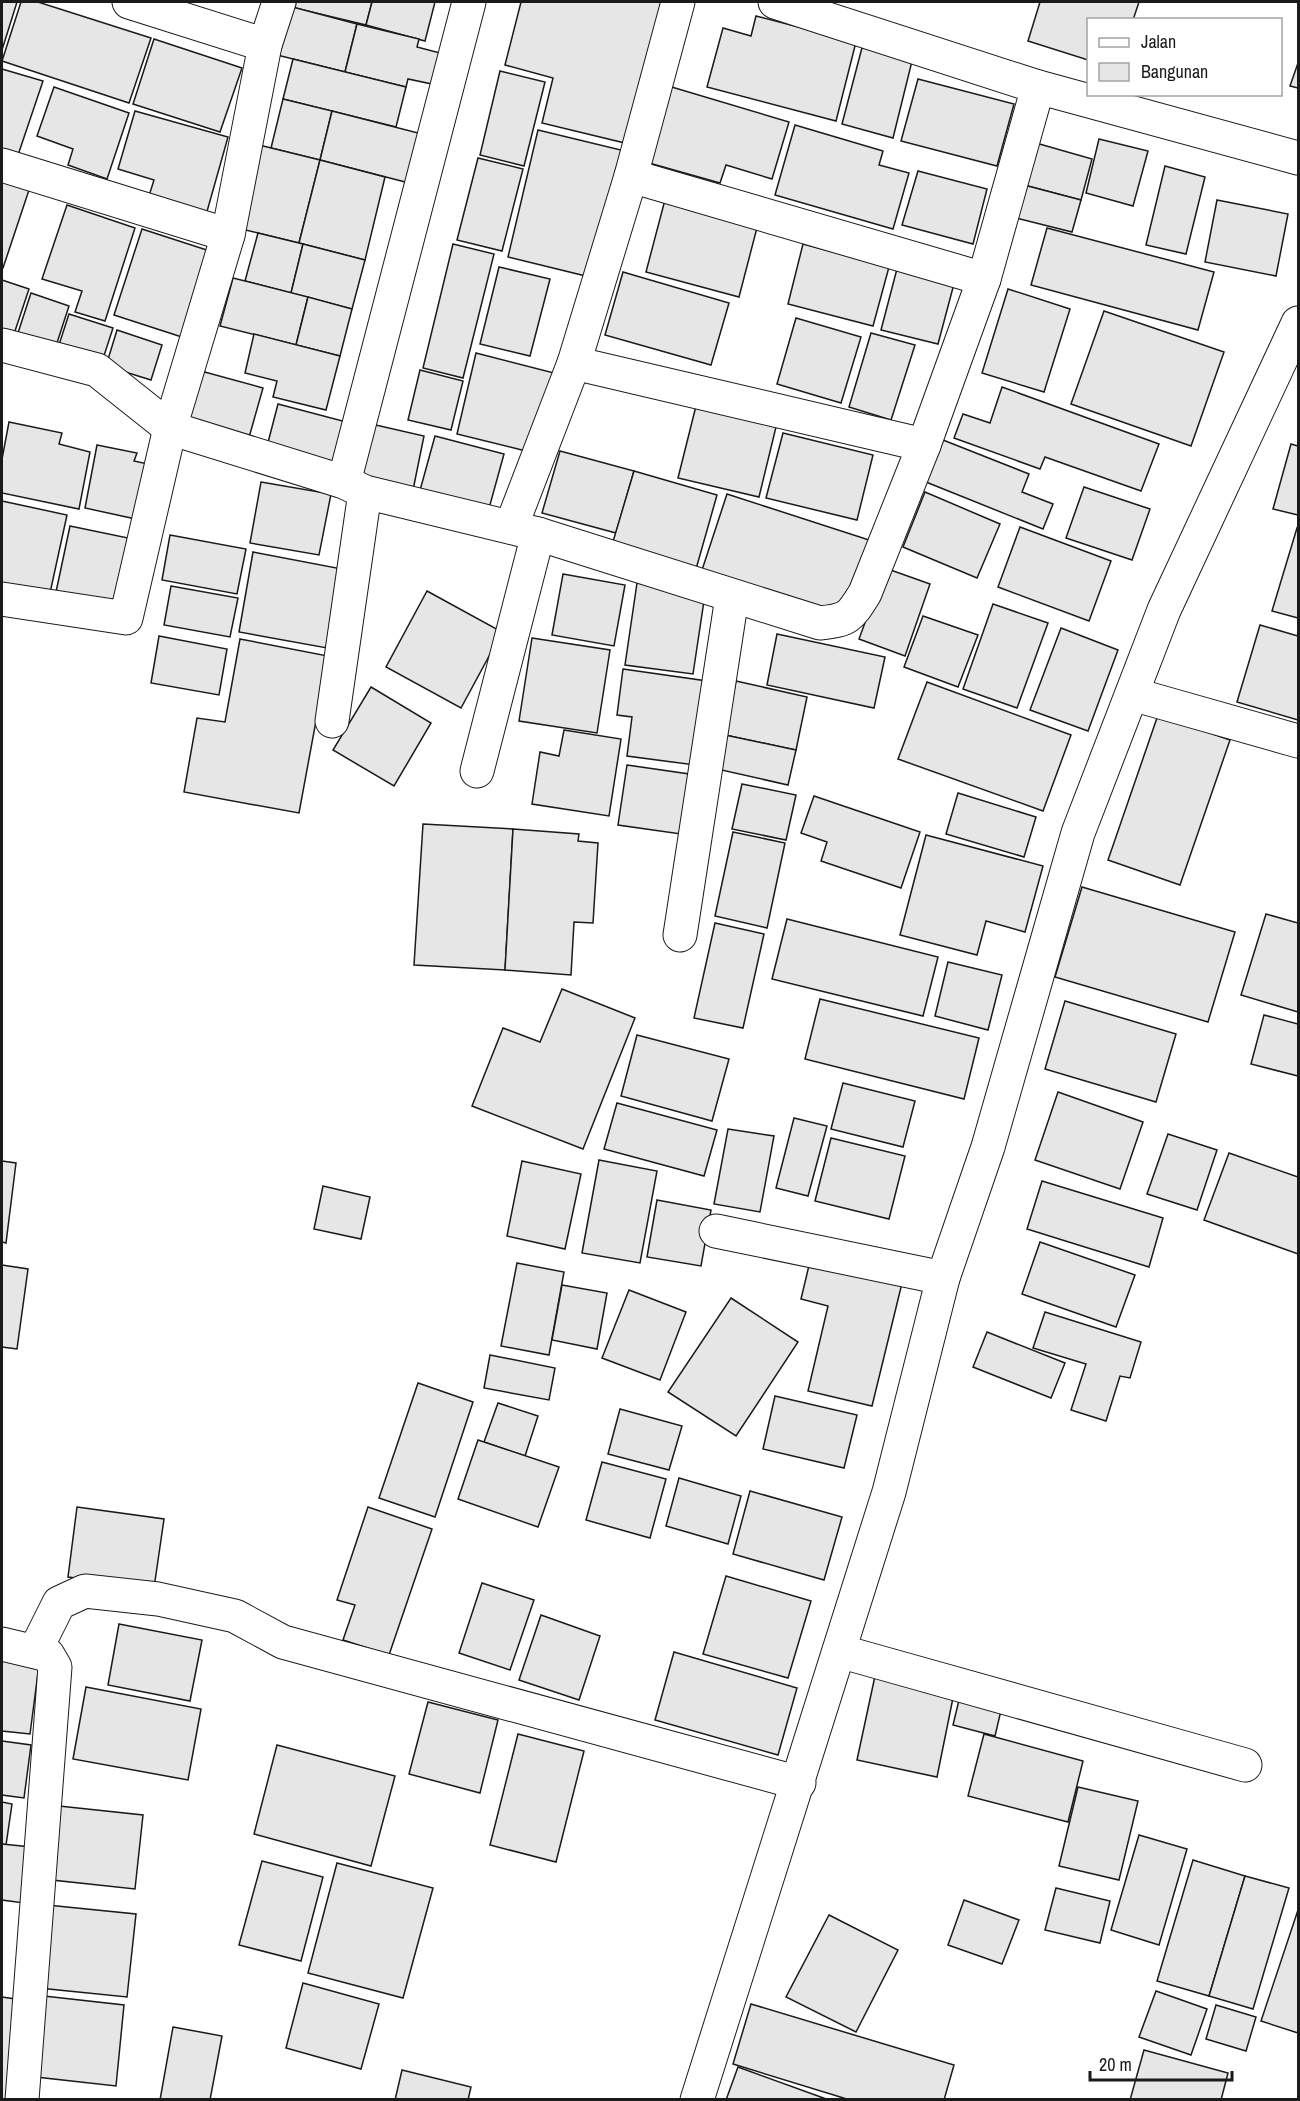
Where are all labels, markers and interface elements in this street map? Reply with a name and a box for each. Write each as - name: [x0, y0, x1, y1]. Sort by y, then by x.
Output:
- legend: [1087, 18, 1282, 96]
- text: Jalan: [1141, 29, 1176, 54]
- text: Bangunan: [1141, 59, 1208, 84]
- scale bar: [1090, 2044, 1232, 2082]
- text: 20 m: [1099, 2052, 1132, 2077]

